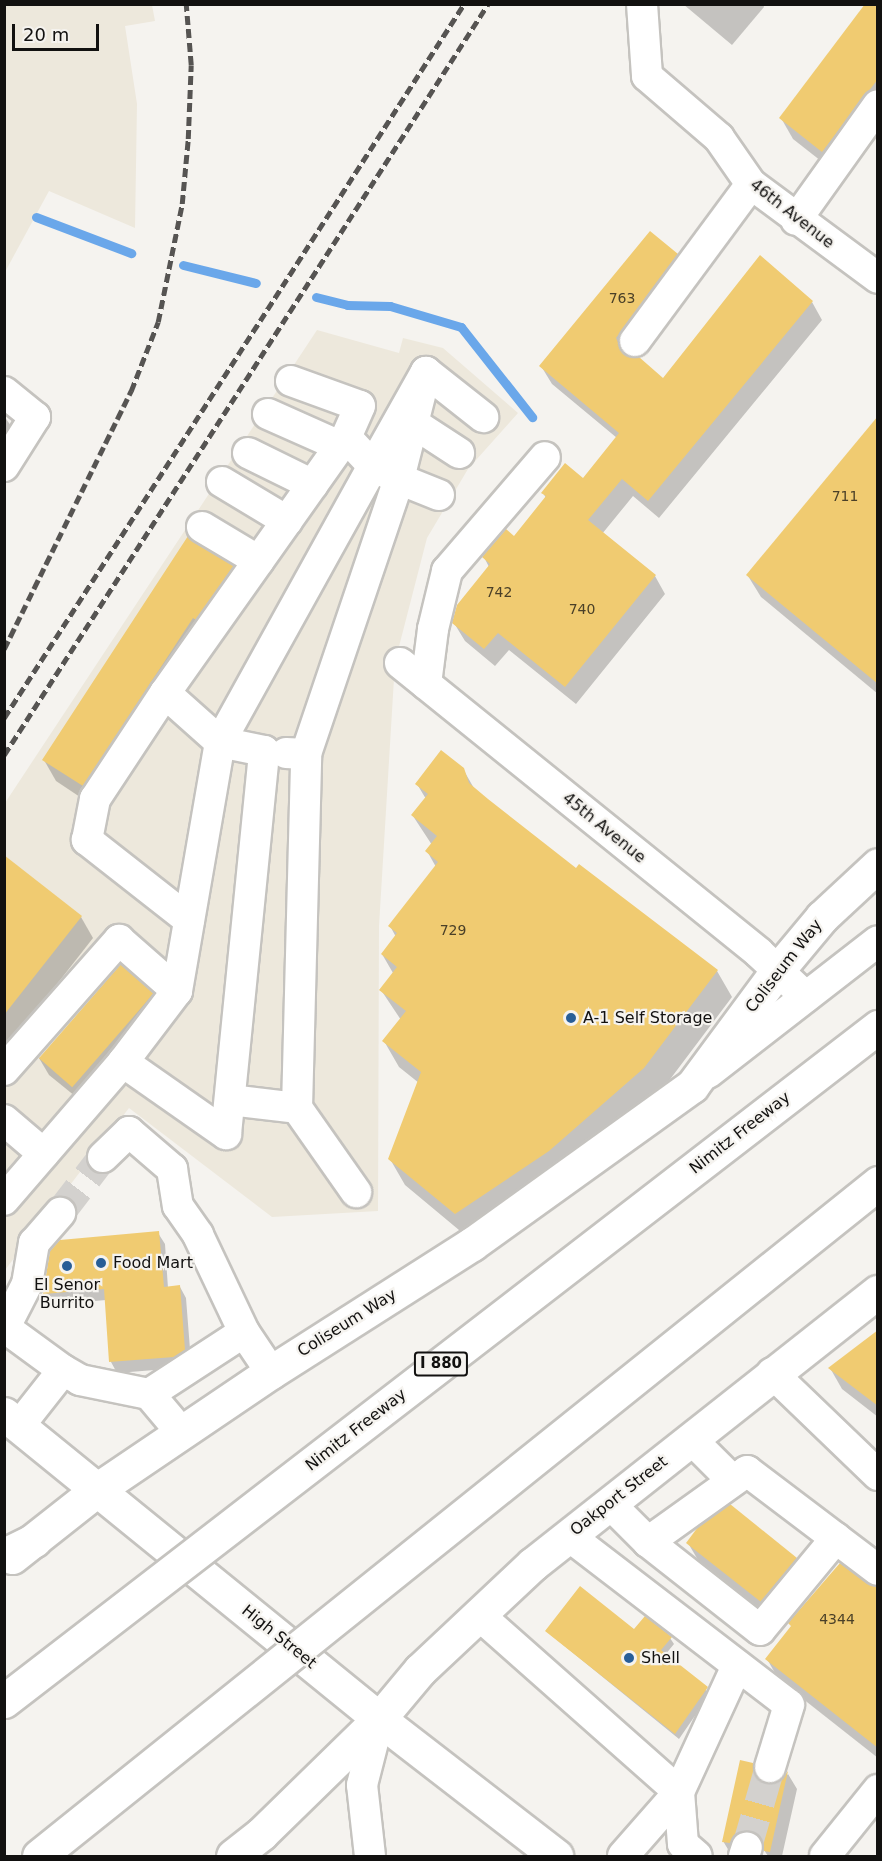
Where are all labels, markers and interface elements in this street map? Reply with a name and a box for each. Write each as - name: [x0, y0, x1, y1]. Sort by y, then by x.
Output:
- scale bar: [15, 12, 102, 50]
- text: 20 m: [23, 24, 69, 45]
- street label: 46th Avenue: [746, 175, 838, 253]
- house number: 763: [609, 290, 635, 306]
- house number: 711: [832, 488, 858, 504]
- house number: 742: [486, 584, 512, 600]
- house number: 740: [569, 601, 595, 617]
- street label: 45th Avenue: [559, 789, 649, 867]
- street label: Coliseum Way: [742, 916, 826, 1016]
- house number: 729: [440, 922, 466, 938]
- place label: A-1 Self Storage: [583, 1008, 712, 1028]
- marker: A-1 Self Storage: [564, 1011, 578, 1025]
- street label: Nimitz Freeway: [686, 1088, 794, 1178]
- place label: Food Mart: [113, 1253, 193, 1273]
- marker: Food Mart: [94, 1256, 108, 1270]
- marker: El Senor Burrito: [60, 1259, 74, 1273]
- place label: El Senor Burrito: [34, 1275, 100, 1313]
- street label: Coliseum Way: [294, 1285, 400, 1361]
- road number: I 880: [412, 1352, 470, 1376]
- street label: Nimitz Freeway: [302, 1385, 410, 1475]
- street label: Oakport Street: [567, 1452, 671, 1540]
- street label: High Street: [238, 1601, 320, 1673]
- house number: 4344: [819, 1611, 855, 1627]
- place label: Shell: [641, 1648, 680, 1668]
- marker: Shell: [622, 1651, 636, 1665]

